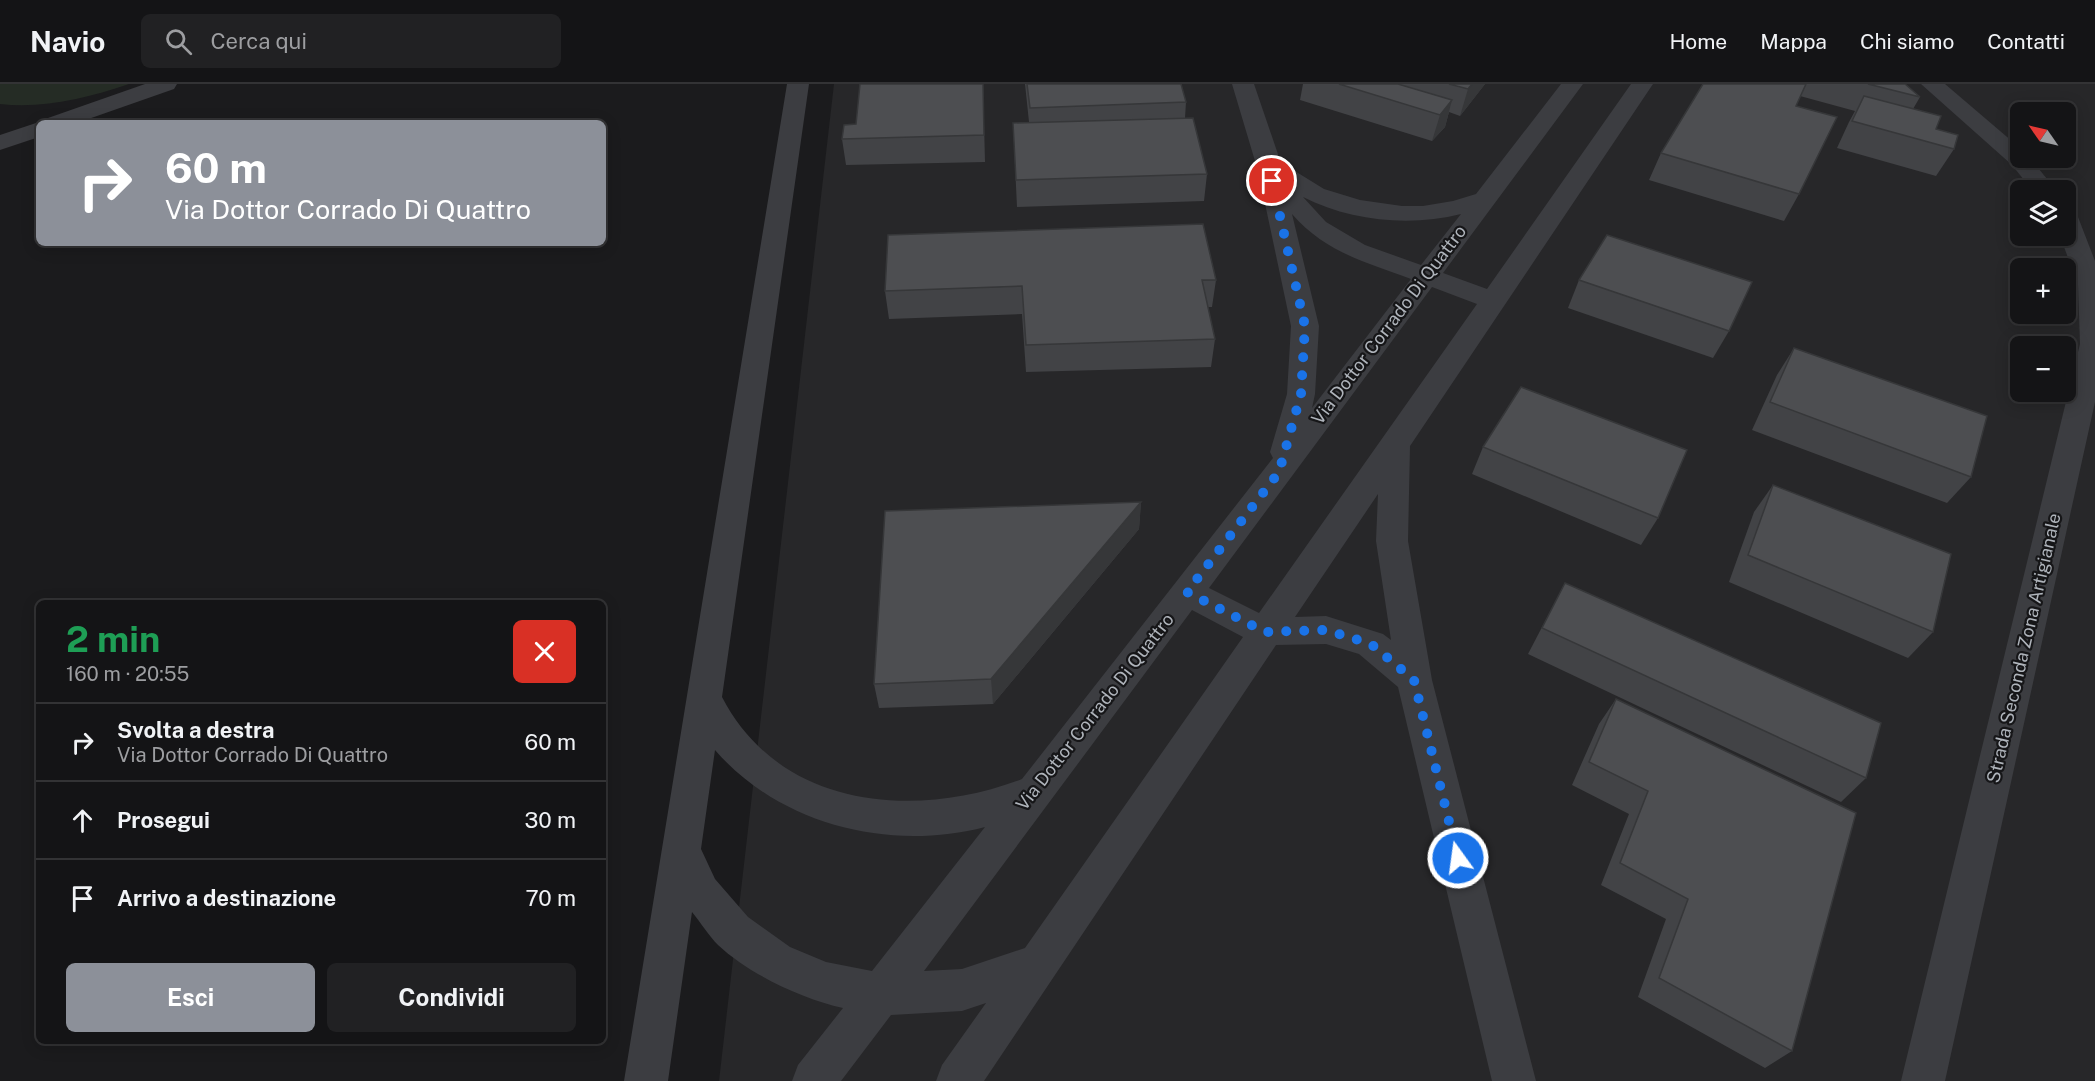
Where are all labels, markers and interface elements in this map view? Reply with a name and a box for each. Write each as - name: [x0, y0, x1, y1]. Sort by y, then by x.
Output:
- search box: [141, 14, 561, 68]
- text: Navio: [30, 25, 105, 58]
- icon: search: [162, 25, 195, 58]
- text: Cerca qui: [210, 28, 307, 54]
- text: Home: [1669, 29, 1727, 54]
- text: Mappa: [1760, 29, 1827, 54]
- text: Chi siamo: [1860, 29, 1954, 54]
- text: Contatti: [1987, 29, 2065, 54]
- north arrow: [2010, 102, 2076, 168]
- map controls: [2010, 102, 2076, 402]
- text: 60 m: [165, 143, 267, 192]
- icon: right: [66, 144, 144, 222]
- pin: [1246, 155, 1297, 206]
- icon: arrive: [1255, 164, 1288, 197]
- button: layers: [2010, 180, 2076, 246]
- text: Via Dottor Corrado Di Quattro: [165, 193, 531, 225]
- street label: Via Dottor Corrado Di Quattro: [1307, 221, 1470, 428]
- button: +: [2010, 258, 2076, 324]
- button: −: [2010, 336, 2076, 402]
- street label: Strada Seconda Zona Artigianale: [1982, 511, 2065, 785]
- street label: Via Dottor Corrado Di Quattro: [1011, 609, 1178, 814]
- text: 2 min: [66, 618, 160, 660]
- button: close: [513, 620, 576, 683]
- text: 160 m · 20:55: [66, 662, 189, 686]
- text: Svolta a destra: [117, 717, 274, 743]
- icon: right: [66, 726, 99, 759]
- text: 60 m: [525, 729, 576, 755]
- text: Via Dottor Corrado Di Quattro: [117, 743, 388, 767]
- icon: ahead: [66, 804, 99, 837]
- text: Prosegui: [117, 807, 210, 833]
- text: 30 m: [524, 807, 576, 833]
- position arrow: [1426, 826, 1490, 890]
- icon: arrive: [66, 882, 99, 915]
- text: Arrivo a destinazione: [117, 885, 336, 911]
- text: 70 m: [525, 885, 576, 911]
- button: Esci: [66, 963, 315, 1032]
- button: Condividi: [327, 963, 576, 1032]

